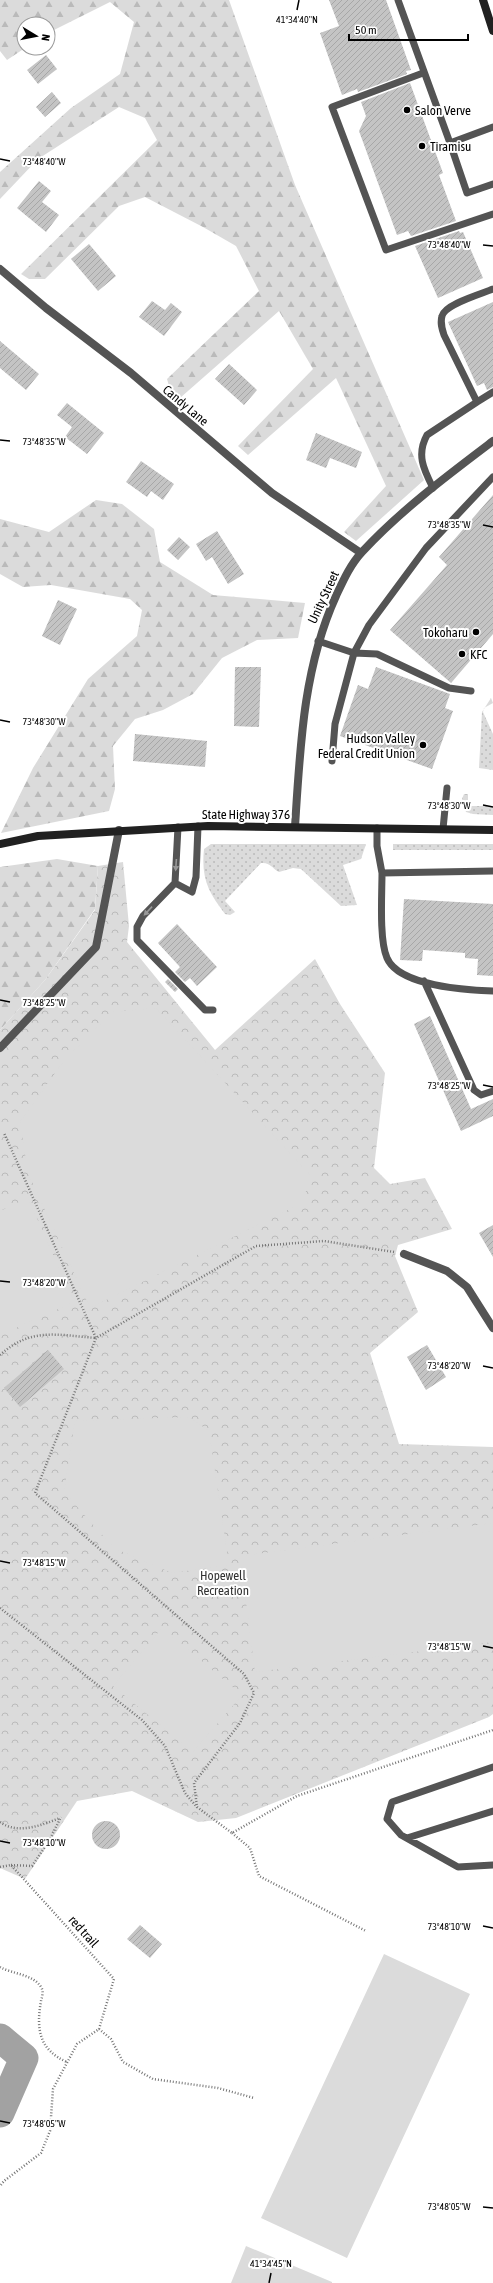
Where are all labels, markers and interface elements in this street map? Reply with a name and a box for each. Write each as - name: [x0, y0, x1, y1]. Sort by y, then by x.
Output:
- text: 41°34'40"N: [276, 14, 318, 25]
- north arrow: [16, 16, 56, 56]
- scale bar: [349, 16, 468, 42]
- text: 50 m: [355, 23, 377, 37]
- text: N: [39, 33, 52, 42]
- place label: Salon Verve: [415, 103, 471, 118]
- marker: Salon Verve: [402, 105, 412, 115]
- place label: Tiramisu: [430, 139, 471, 154]
- marker: Tiramisu: [417, 141, 427, 151]
- text: 73°48'40"W: [22, 156, 66, 167]
- text: 73°48'40"W: [427, 239, 471, 250]
- street label: Candy Lane: [160, 382, 212, 429]
- text: 73°48'35"W: [22, 436, 66, 447]
- text: 73°48'35"W: [427, 519, 471, 530]
- street label: Unity Street: [305, 568, 342, 626]
- place label: Tokoharu: [423, 625, 468, 640]
- marker: Tokoharu: [471, 627, 481, 637]
- place label: KFC: [470, 647, 488, 662]
- marker: KFC: [457, 649, 467, 659]
- text: 73°48'30"W: [22, 716, 66, 727]
- place label: Hudson Valley Federal Credit Union: [318, 731, 416, 761]
- marker: Hudson Valley Federal Credit Union: [418, 740, 428, 750]
- text: 73°48'30"W: [427, 800, 471, 811]
- street label: State Highway 376: [202, 807, 290, 822]
- one-way arrow: [172, 859, 179, 872]
- one-way arrow: [143, 906, 153, 916]
- text: 73°48'25"W: [22, 997, 66, 1008]
- text: 73°48'25"W: [427, 1080, 471, 1091]
- text: 73°48'20"W: [22, 1277, 66, 1288]
- text: 73°48'20"W: [427, 1360, 471, 1371]
- text: 73°48'15"W: [22, 1557, 66, 1568]
- park label: Hopewell Recreation: [197, 1568, 249, 1598]
- text: 73°48'15"W: [427, 1641, 471, 1652]
- text: 73°48'10"W: [22, 1837, 66, 1848]
- street label: red trail: [66, 1912, 102, 1951]
- text: 73°48'10"W: [427, 1921, 471, 1932]
- text: 73°48'05"W: [22, 2118, 66, 2129]
- text: 73°48'05"W: [427, 2201, 471, 2212]
- text: 41°34'45"N: [250, 2258, 292, 2269]

